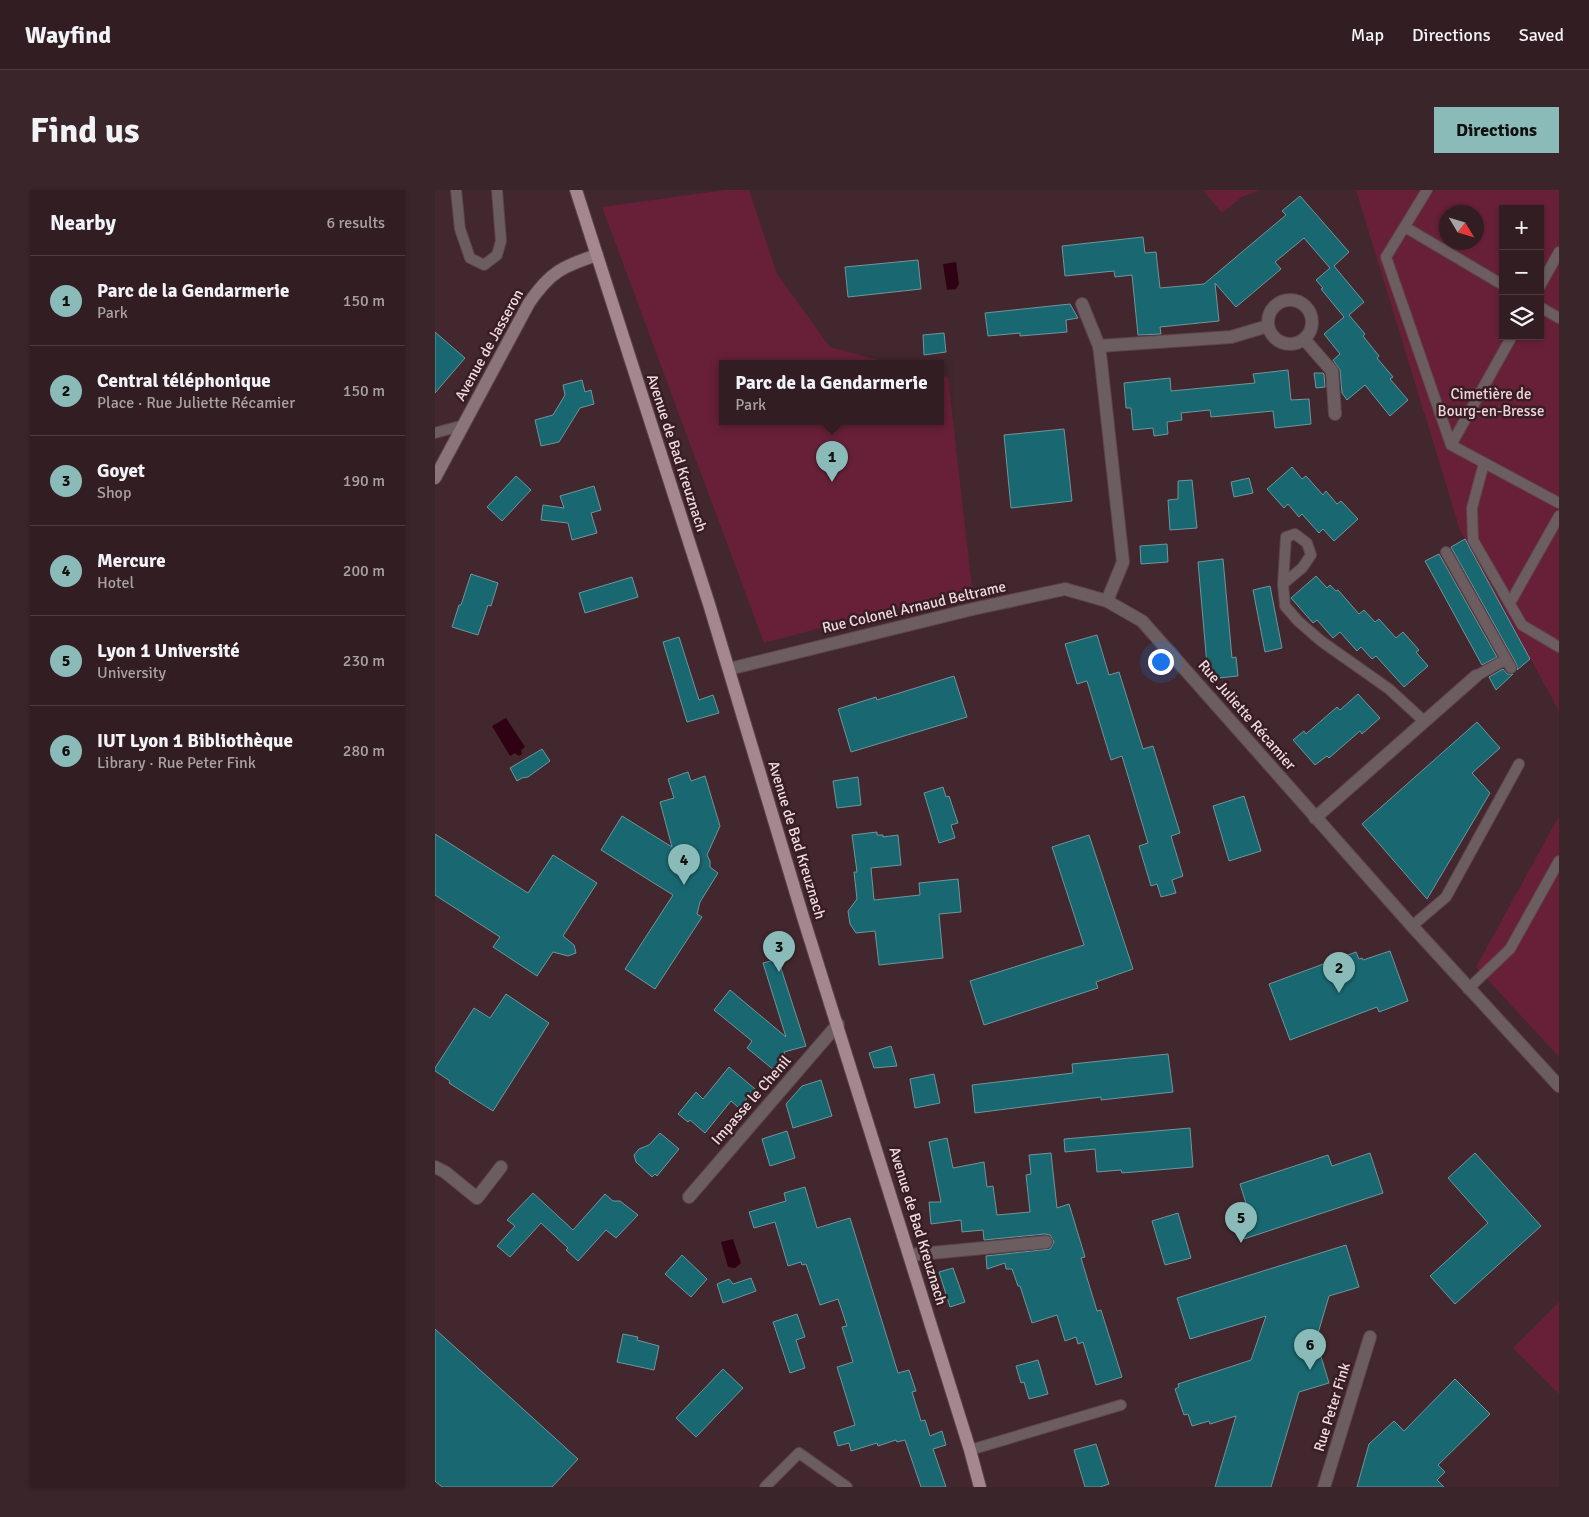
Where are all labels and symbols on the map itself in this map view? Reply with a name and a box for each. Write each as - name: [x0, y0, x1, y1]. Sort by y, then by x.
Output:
- north arrow: [1439, 205, 1484, 250]
- street label: Avenue de Jasseron: [451, 286, 527, 404]
- street label: Avenue de Bad Kreuznach: [643, 372, 711, 534]
- park label: Cimetière de Bourg-en-Bresse: [1438, 385, 1544, 420]
- pin: 1: [816, 441, 848, 482]
- street label: Rue Colonel Arnaud Beltrame: [820, 577, 1008, 637]
- your location: [1148, 649, 1174, 675]
- street label: Rue Juliette Récamier: [1194, 656, 1300, 774]
- street label: Avenue de Bad Kreuznach: [764, 759, 830, 921]
- pin: 4: [668, 844, 700, 885]
- pin: 3: [763, 931, 795, 972]
- pin: 2: [1323, 952, 1355, 993]
- street label: Impasse le Chenil: [707, 1052, 795, 1148]
- street label: Avenue de Bad Kreuznach: [885, 1145, 951, 1307]
- pin: 5: [1225, 1202, 1257, 1243]
- pin: 6: [1294, 1329, 1326, 1370]
- street label: Rue Peter Fink: [1310, 1360, 1354, 1454]

